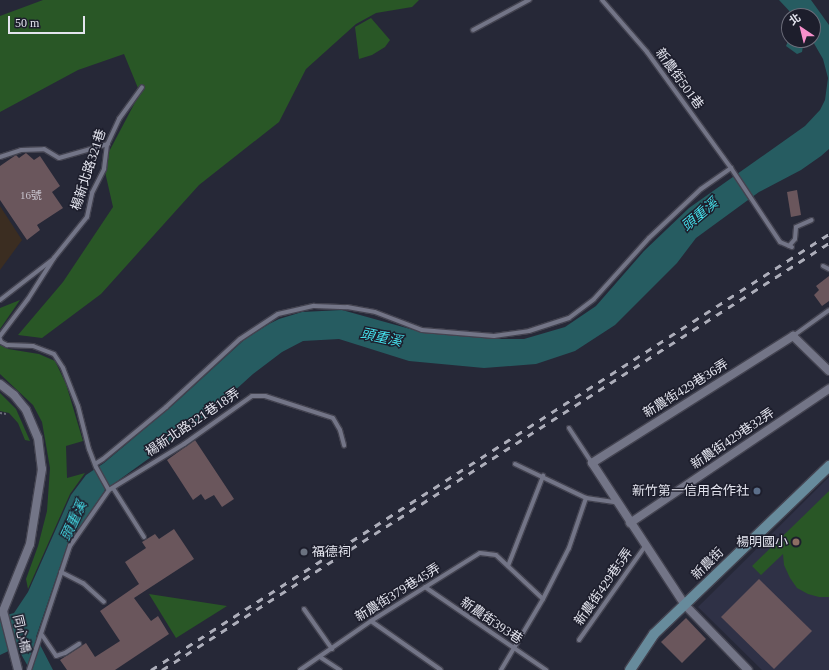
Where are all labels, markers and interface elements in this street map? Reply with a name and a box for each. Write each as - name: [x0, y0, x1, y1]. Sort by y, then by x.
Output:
- scale bar: [10, 8, 87, 34]
- north arrow: [781, 8, 821, 48]
- text: 北: [787, 11, 803, 27]
- text: 50 m: [15, 16, 39, 30]
- street label: 新農街501巷: [652, 45, 706, 113]
- street label: 楊新北路321巷: [69, 127, 109, 213]
- house number: 16號: [20, 188, 42, 202]
- water label: 頭重溪: [679, 195, 721, 235]
- water label: 頭重溪: [359, 325, 403, 351]
- street label: 新農街429巷36弄: [641, 357, 731, 421]
- street label: 楊新北路321巷18弄: [143, 386, 243, 460]
- street label: 新農街429巷32弄: [688, 405, 778, 473]
- place label: 新竹第一信用合作社: [632, 483, 749, 499]
- marker: 新竹第一信用合作社: [752, 486, 762, 496]
- water label: 頭重溪: [58, 498, 90, 544]
- place label: 楊明國小: [736, 534, 788, 550]
- marker: 楊明國小: [791, 537, 801, 547]
- place label: 福德祠: [312, 544, 351, 560]
- street label: 新農街429巷5弄: [572, 545, 636, 629]
- street label: 新農街: [689, 545, 727, 583]
- marker: 福德祠: [299, 547, 309, 557]
- street label: 新農街379巷45弄: [353, 561, 443, 625]
- street label: 新農街393巷: [457, 595, 525, 647]
- street label: 同心橋: [9, 613, 33, 655]

